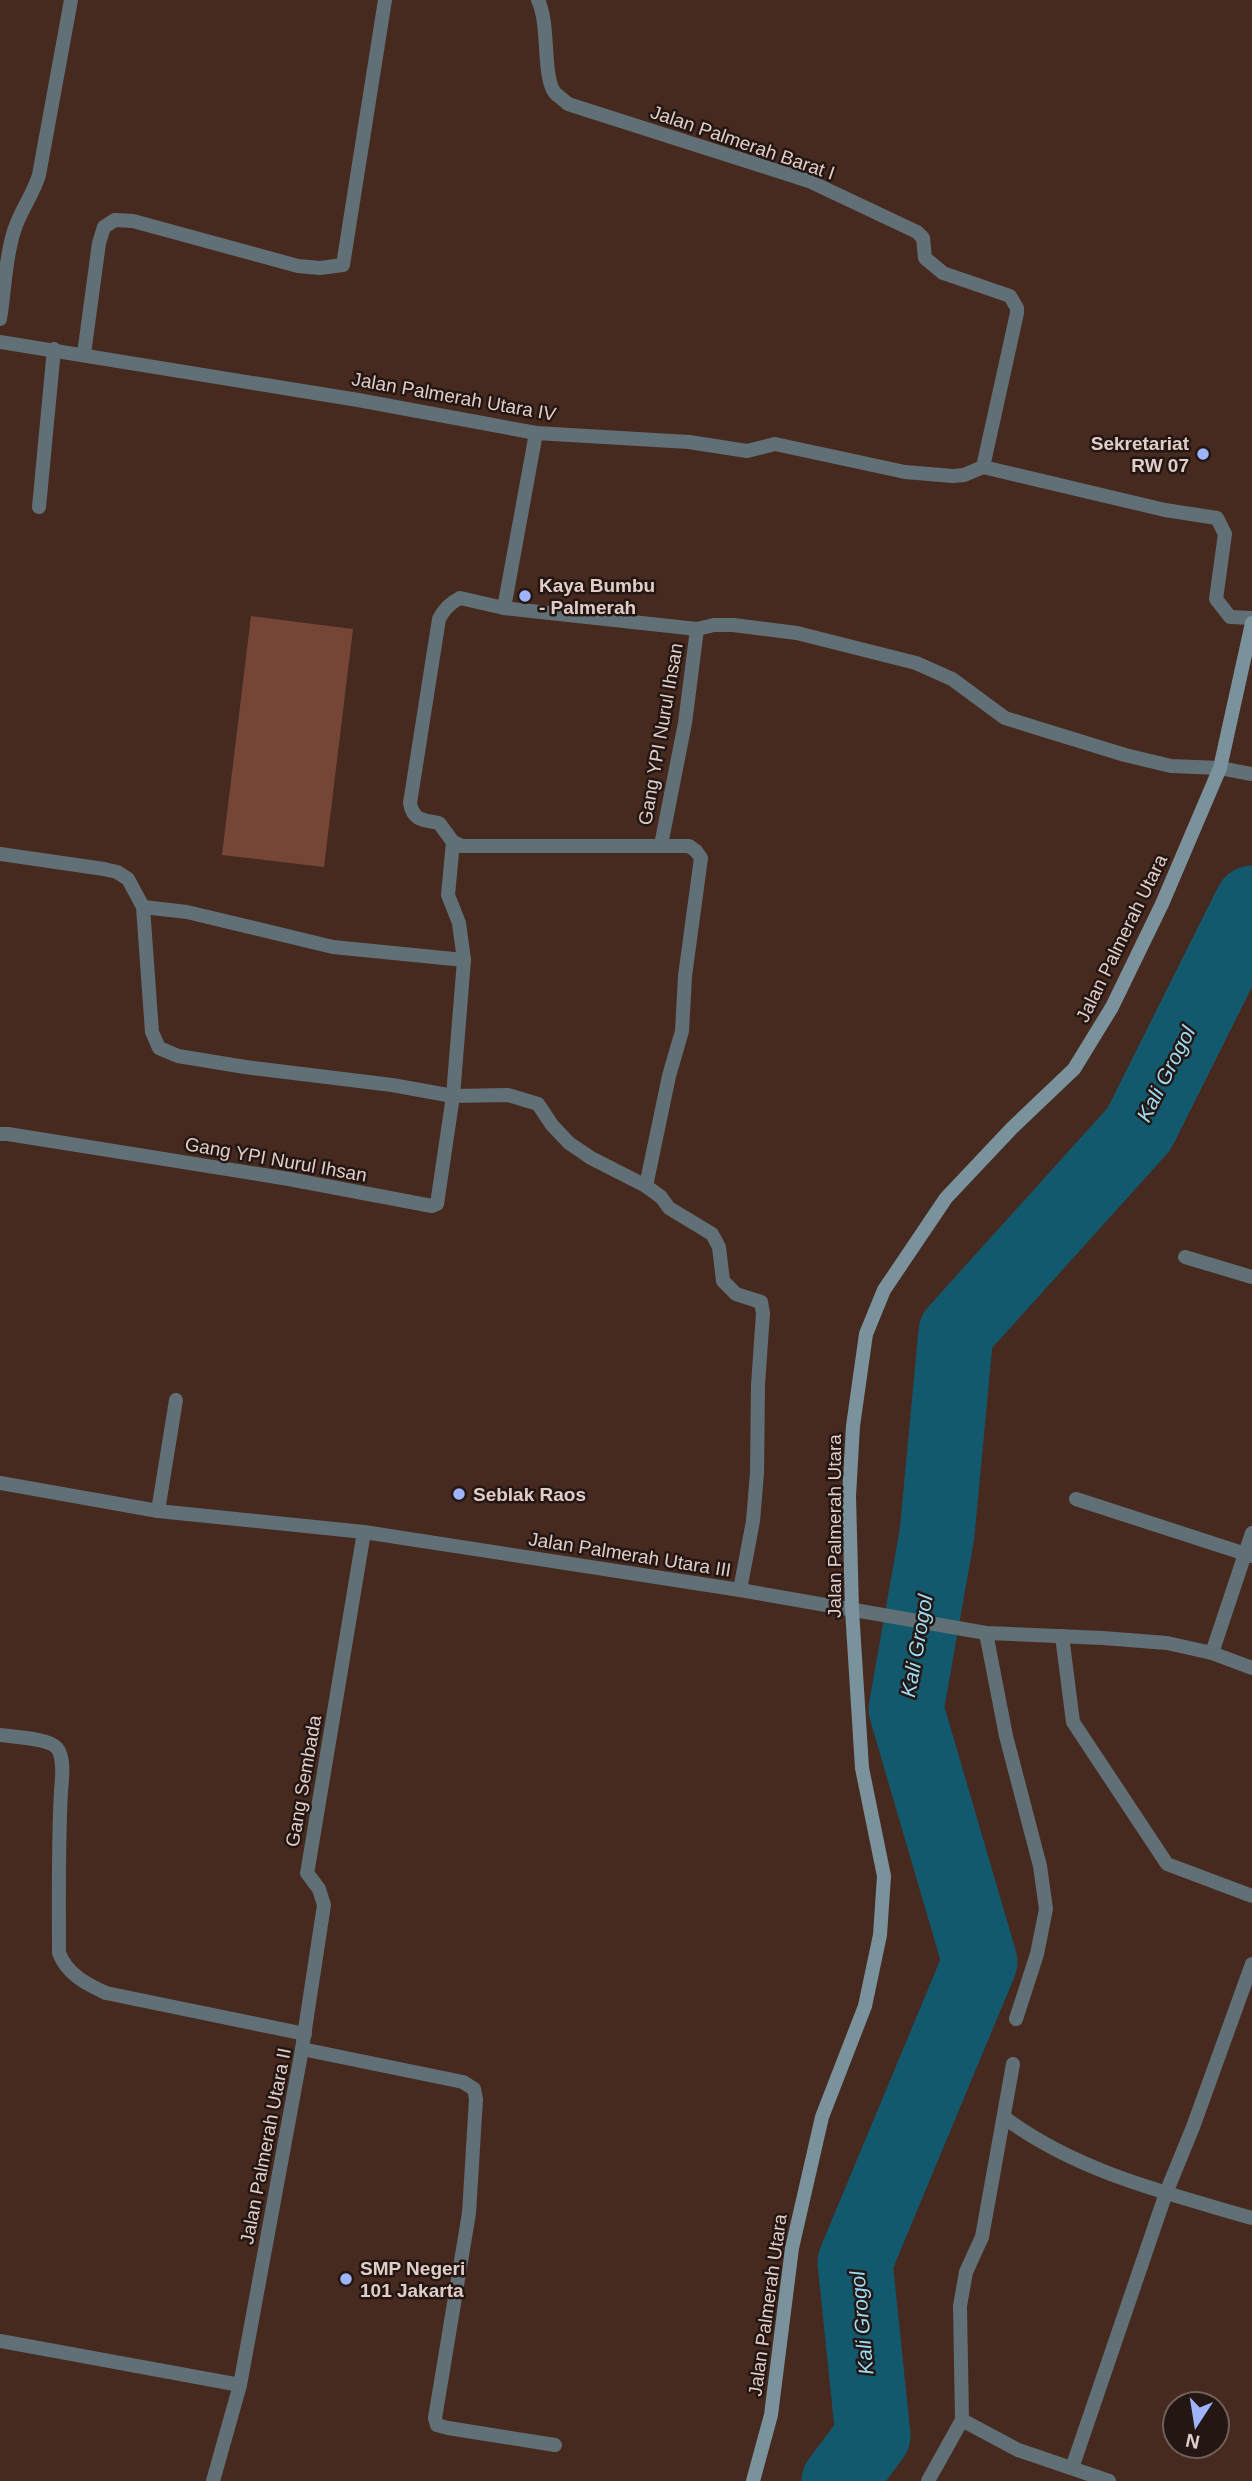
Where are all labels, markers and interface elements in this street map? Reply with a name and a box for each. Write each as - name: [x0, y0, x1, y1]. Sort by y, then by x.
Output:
- street label: Jalan Palmerah Barat I: [648, 101, 838, 184]
- street label: Jalan Palmerah Utara IV: [350, 368, 558, 425]
- place label: Sekretariat RW 07: [1091, 433, 1190, 476]
- marker: Sekretariat RW 07: [1195, 446, 1211, 462]
- place label: Kaya Bumbu - Palmerah: [539, 575, 655, 618]
- marker: Kaya Bumbu - Palmerah: [517, 588, 533, 604]
- street label: Gang YPI Nurul Ihsan: [634, 641, 687, 827]
- street label: Jalan Palmerah Utara: [1072, 851, 1171, 1025]
- water label: Kali Grogol: [1132, 1021, 1200, 1125]
- street label: Gang YPI Nurul Ihsan: [183, 1133, 369, 1186]
- street label: Jalan Palmerah Utara: [824, 1434, 845, 1618]
- place label: Seblak Raos: [473, 1484, 586, 1505]
- marker: Seblak Raos: [451, 1486, 467, 1502]
- street label: Jalan Palmerah Utara III: [527, 1528, 733, 1581]
- water label: Kali Grogol: [896, 1591, 937, 1699]
- street label: Gang Sembada: [282, 1713, 325, 1848]
- street label: Jalan Palmerah Utara II: [236, 2046, 295, 2246]
- street label: Jalan Palmerah Utara: [744, 2212, 791, 2398]
- place label: SMP Negeri 101 Jakarta: [360, 2258, 465, 2301]
- water label: Kali Grogol: [845, 2269, 877, 2376]
- marker: SMP Negeri 101 Jakarta: [338, 2271, 354, 2287]
- north arrow: [1161, 2390, 1231, 2460]
- text: N: [1184, 2429, 1201, 2453]

